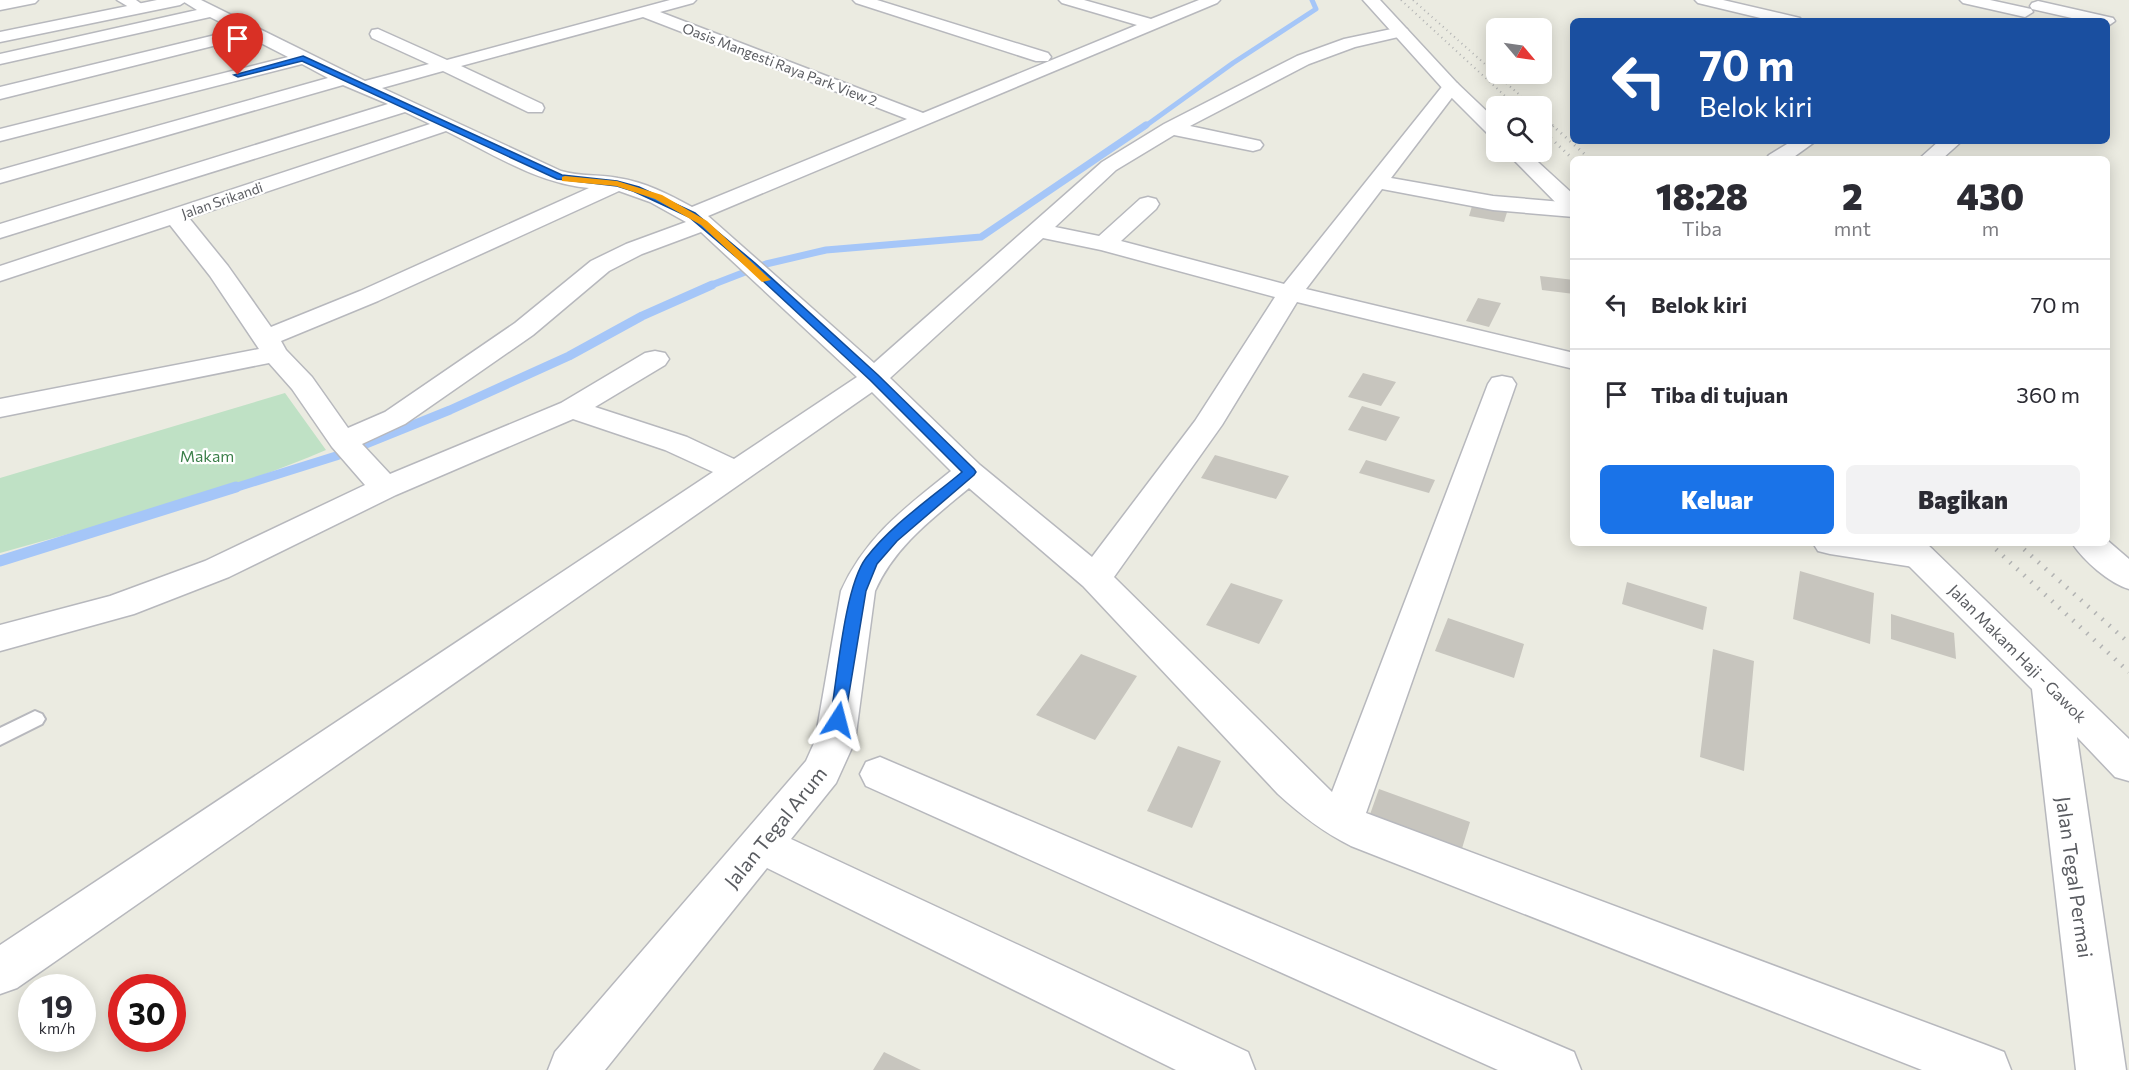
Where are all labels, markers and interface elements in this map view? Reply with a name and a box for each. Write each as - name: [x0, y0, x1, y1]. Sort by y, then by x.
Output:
- pin: [212, 13, 263, 75]
- north arrow: [1486, 18, 1552, 84]
- map controls: [1486, 18, 1552, 162]
- street label: Oasis Mangesti Raya Park View 2: [680, 19, 880, 109]
- icon: arrive: [221, 22, 254, 55]
- text: 70 m: [1699, 38, 1794, 90]
- icon: left: [1600, 42, 1678, 120]
- text: Belok kiri: [1699, 90, 1813, 123]
- button: search: [1486, 96, 1552, 162]
- text: 18:28: [1656, 173, 1748, 217]
- text: 2: [1842, 173, 1863, 217]
- text: 430: [1957, 173, 2024, 217]
- street label: Jalan Srikandi: [179, 178, 265, 222]
- text: Tiba: [1682, 216, 1722, 240]
- text: mnt: [1834, 216, 1871, 240]
- text: m: [1982, 216, 1999, 240]
- icon: left: [1600, 288, 1633, 321]
- text: Belok kiri: [1651, 291, 1747, 318]
- text: 70 m: [2031, 291, 2080, 318]
- icon: arrive: [1600, 378, 1633, 411]
- text: Tiba di tujuan: [1651, 381, 1788, 408]
- text: 360 m: [2016, 381, 2080, 408]
- park label: Makam: [180, 446, 234, 465]
- button: Keluar: [1600, 465, 1834, 534]
- button: Bagikan: [1846, 465, 2080, 534]
- street label: Jalan Makam Haji - Gawok: [1945, 580, 2091, 726]
- position arrow: [806, 688, 870, 752]
- street label: Jalan Tegal Arum: [719, 761, 831, 893]
- street label: Jalan Tegal Permai: [2052, 795, 2098, 959]
- speed limit sign: 30: [108, 974, 186, 1052]
- text: 19: [41, 987, 73, 1024]
- text: km/h: [39, 1019, 75, 1037]

